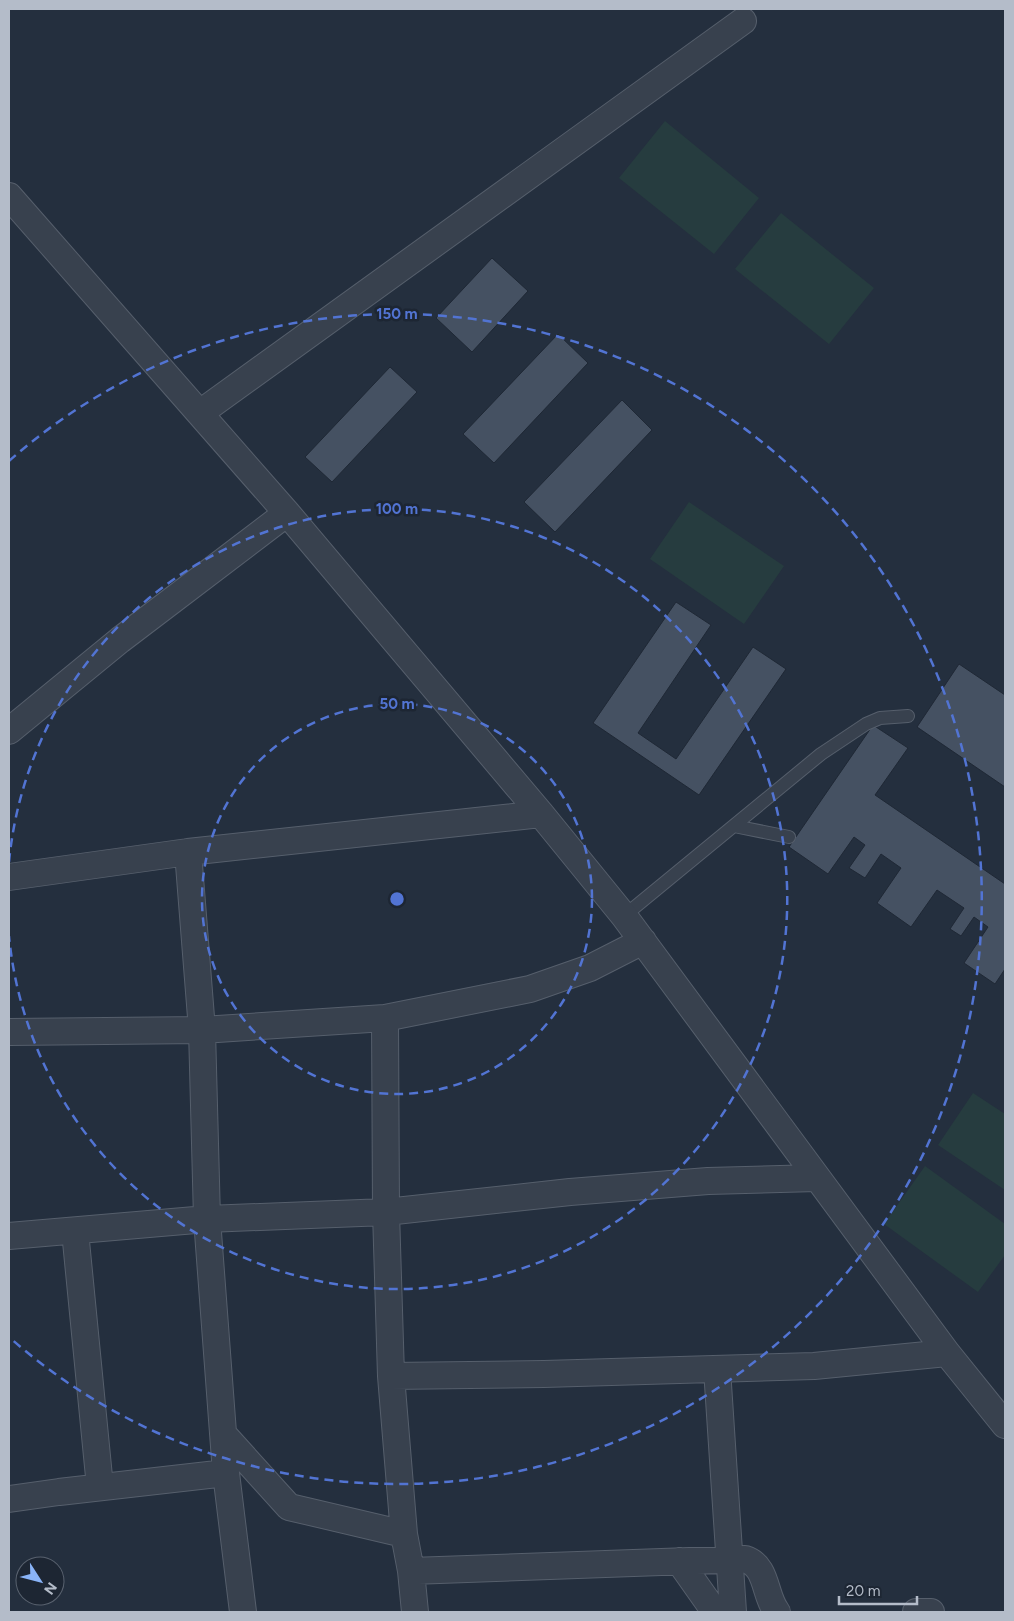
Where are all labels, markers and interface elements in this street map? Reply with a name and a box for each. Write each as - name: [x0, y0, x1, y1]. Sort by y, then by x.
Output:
- text: 150 m: [376, 305, 418, 323]
- text: 100 m: [376, 500, 418, 518]
- text: 50 m: [379, 695, 415, 713]
- centre of rings: [388, 890, 406, 908]
- north arrow: [15, 1556, 65, 1606]
- scale bar: [839, 1574, 916, 1606]
- text: N: [40, 1579, 60, 1598]
- text: 20 m: [846, 1582, 880, 1600]

